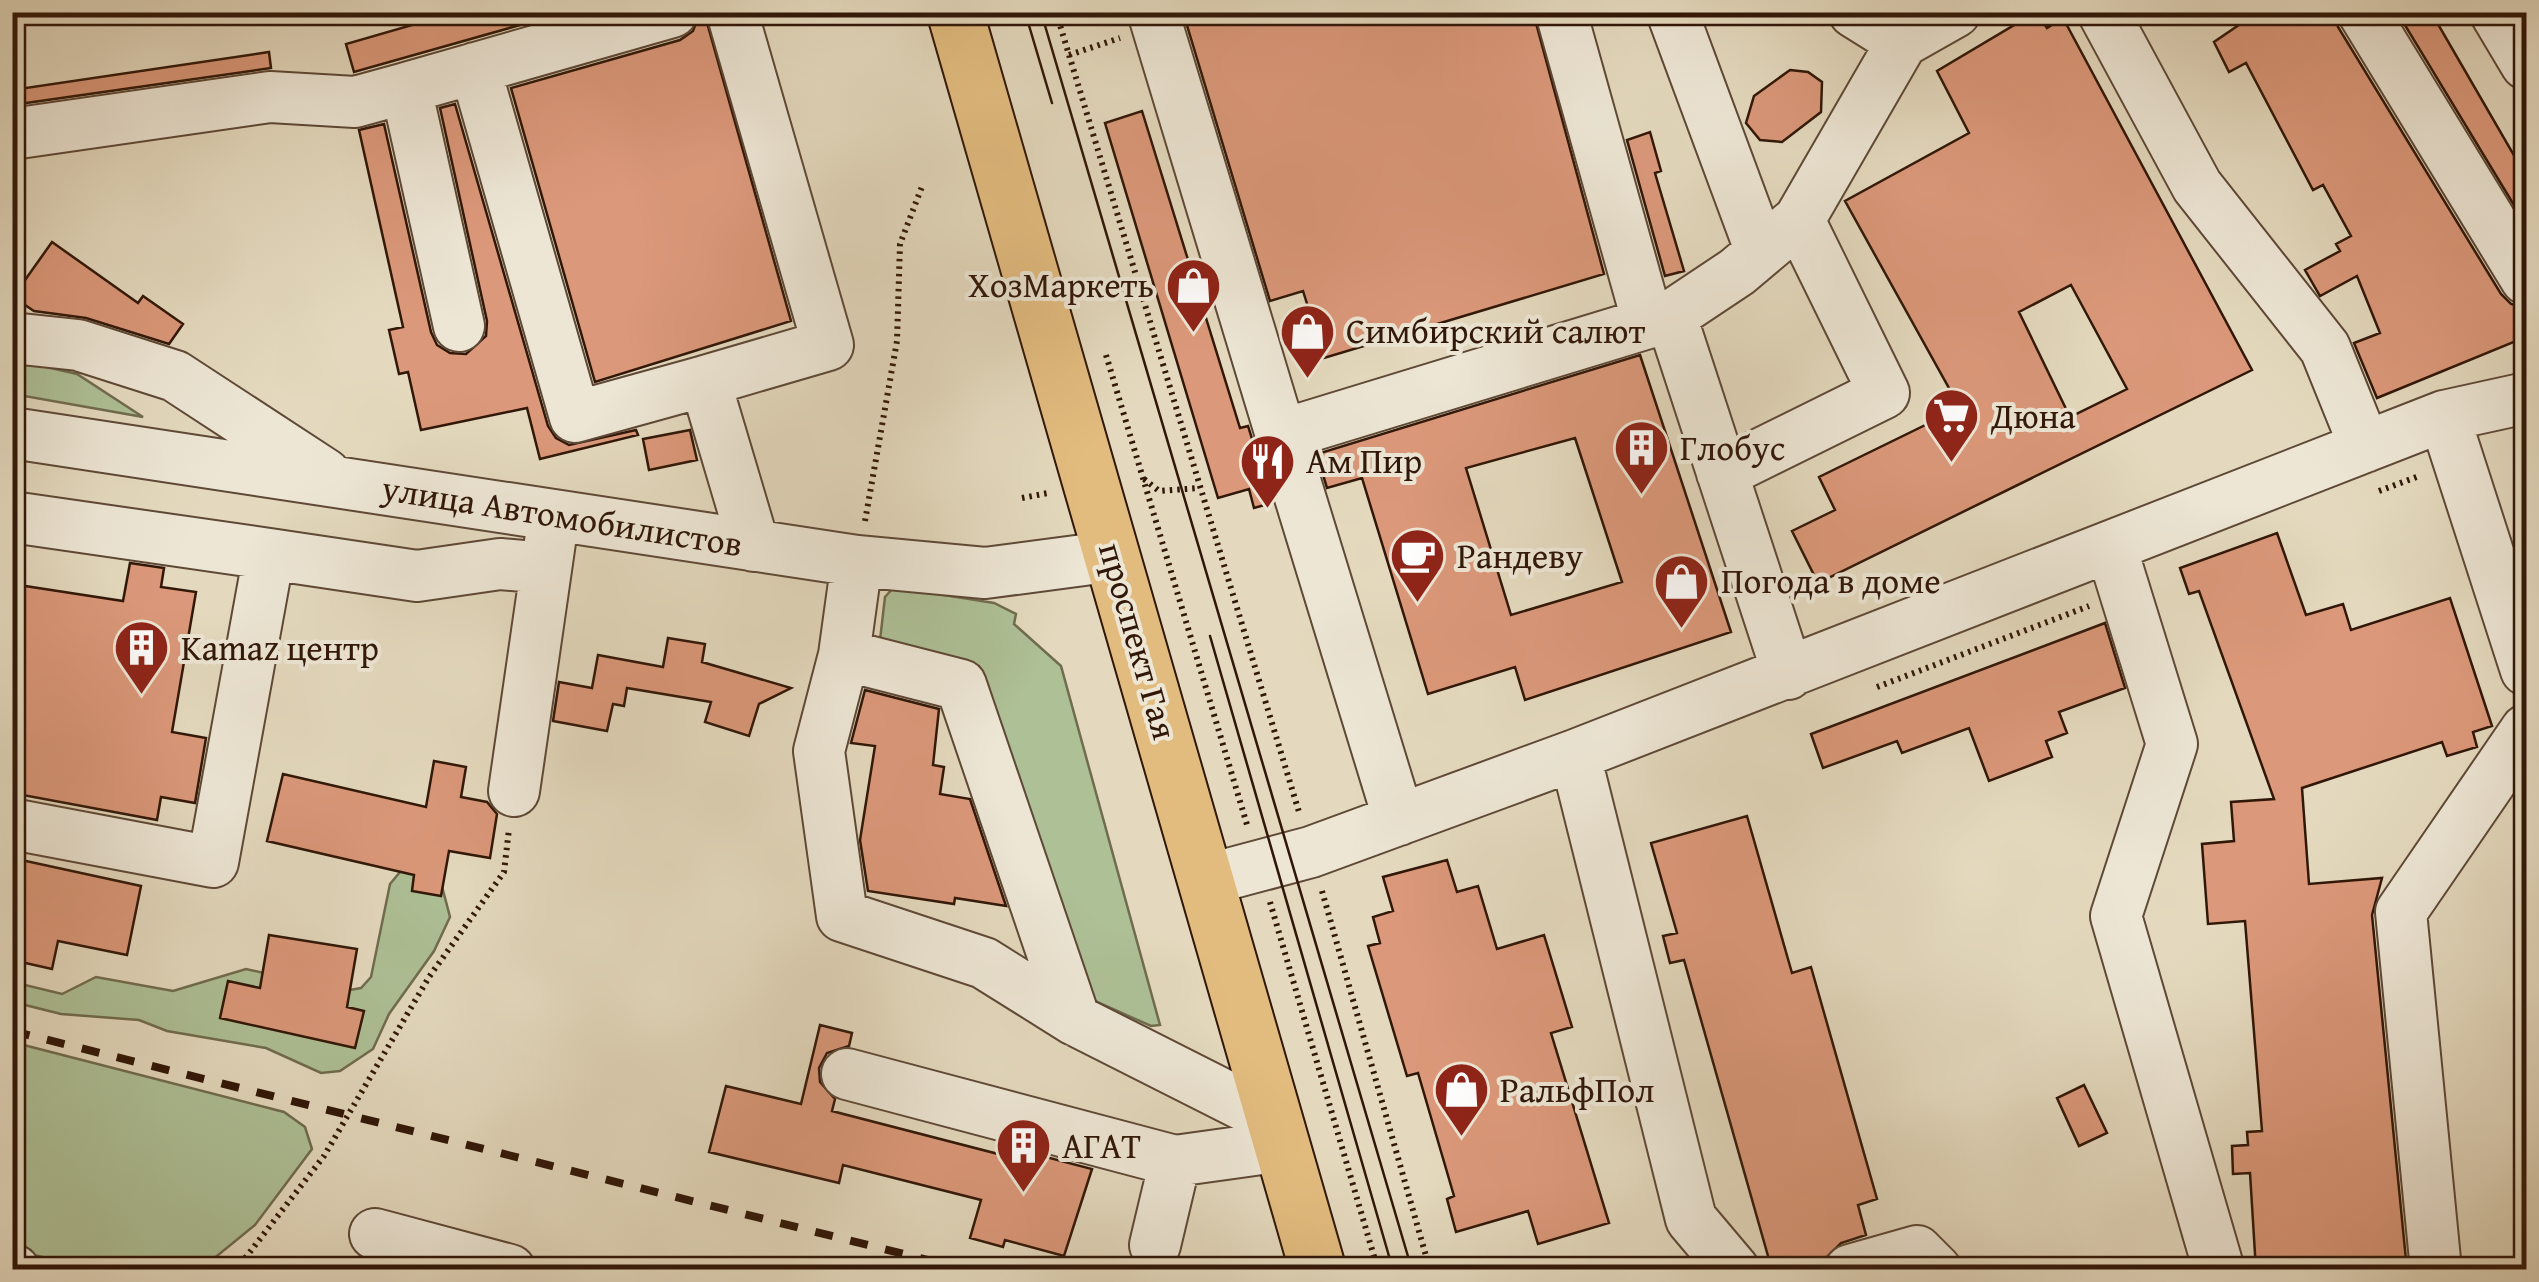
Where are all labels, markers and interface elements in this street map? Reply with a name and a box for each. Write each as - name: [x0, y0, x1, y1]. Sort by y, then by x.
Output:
- shop icon: ХозМаркеть: [1163, 255, 1223, 334]
- place label: ХозМаркеть: [968, 259, 1154, 310]
- shop icon: Симбирский салют: [1277, 301, 1337, 380]
- place label: Симбирский салют: [1346, 305, 1645, 356]
- supermarket icon: Дюна: [1922, 386, 1982, 465]
- place label: Дюна: [1990, 390, 2076, 441]
- building icon: Глобус: [1611, 418, 1671, 497]
- place label: Глобус: [1680, 422, 1785, 473]
- restaurant icon: Ам Пир: [1237, 431, 1297, 510]
- place label: Ам Пир: [1306, 435, 1422, 486]
- street label: улица Автомобилистов: [377, 462, 746, 569]
- cafe icon: Рандеву: [1388, 526, 1448, 605]
- place label: Рандеву: [1457, 530, 1583, 581]
- street label: проспект Гая: [1086, 537, 1191, 745]
- shop icon: Погода в доме: [1652, 551, 1712, 630]
- place label: Погода в доме: [1721, 555, 1941, 606]
- building icon: Kamaz центр: [112, 618, 172, 697]
- place label: Kamaz центр: [181, 622, 379, 673]
- shop icon: РальфПол: [1431, 1060, 1491, 1139]
- place label: РальфПол: [1500, 1064, 1654, 1115]
- building icon: АГАТ: [993, 1116, 1053, 1195]
- place label: АГАТ: [1062, 1120, 1141, 1171]

